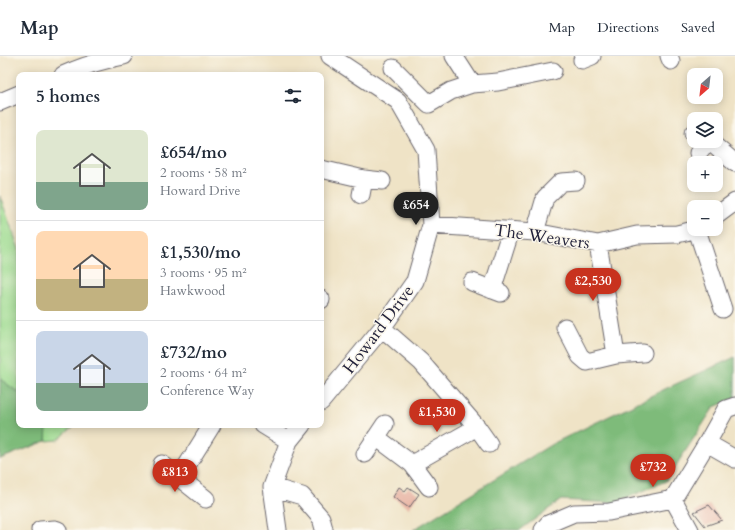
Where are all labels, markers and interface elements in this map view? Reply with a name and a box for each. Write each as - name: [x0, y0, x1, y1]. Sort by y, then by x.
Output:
- text: Map: [20, 15, 59, 41]
- text: Map: [549, 18, 575, 37]
- text: Directions: [597, 18, 659, 37]
- text: Saved: [681, 18, 715, 37]
- north arrow: [687, 68, 723, 104]
- map controls: [687, 68, 723, 236]
- text: 5 homes: [36, 85, 100, 108]
- icon: filters: [282, 85, 304, 107]
- button: layers: [687, 112, 723, 148]
- text: £654/mo: [160, 141, 227, 164]
- icon: home: [68, 146, 116, 194]
- button: +: [687, 156, 723, 192]
- text: 2 rooms · 58 m²: [160, 164, 247, 182]
- text: Howard Drive: [160, 182, 241, 200]
- pin: £654: [392, 192, 440, 226]
- text: £654: [402, 196, 430, 214]
- button: −: [687, 200, 723, 236]
- street label: The Weavers: [493, 218, 591, 255]
- text: £1,530/mo: [160, 241, 241, 264]
- icon: home: [68, 247, 116, 295]
- text: 3 rooms · 95 m²: [160, 264, 247, 282]
- pin: £2,530: [560, 268, 626, 302]
- text: £2,530: [574, 272, 612, 290]
- street label: Howard Drive: [338, 280, 419, 378]
- text: Hawkwood: [160, 282, 225, 300]
- text: £732/mo: [160, 341, 227, 364]
- icon: home: [68, 347, 116, 395]
- text: 2 rooms · 64 m²: [160, 364, 247, 382]
- text: Conference Way: [160, 382, 254, 400]
- pin: £1,530: [404, 399, 470, 433]
- text: £1,530: [418, 403, 456, 421]
- pin: £732: [629, 454, 677, 488]
- text: £732: [639, 458, 667, 476]
- pin: £813: [151, 459, 199, 493]
- text: £813: [161, 463, 189, 481]

